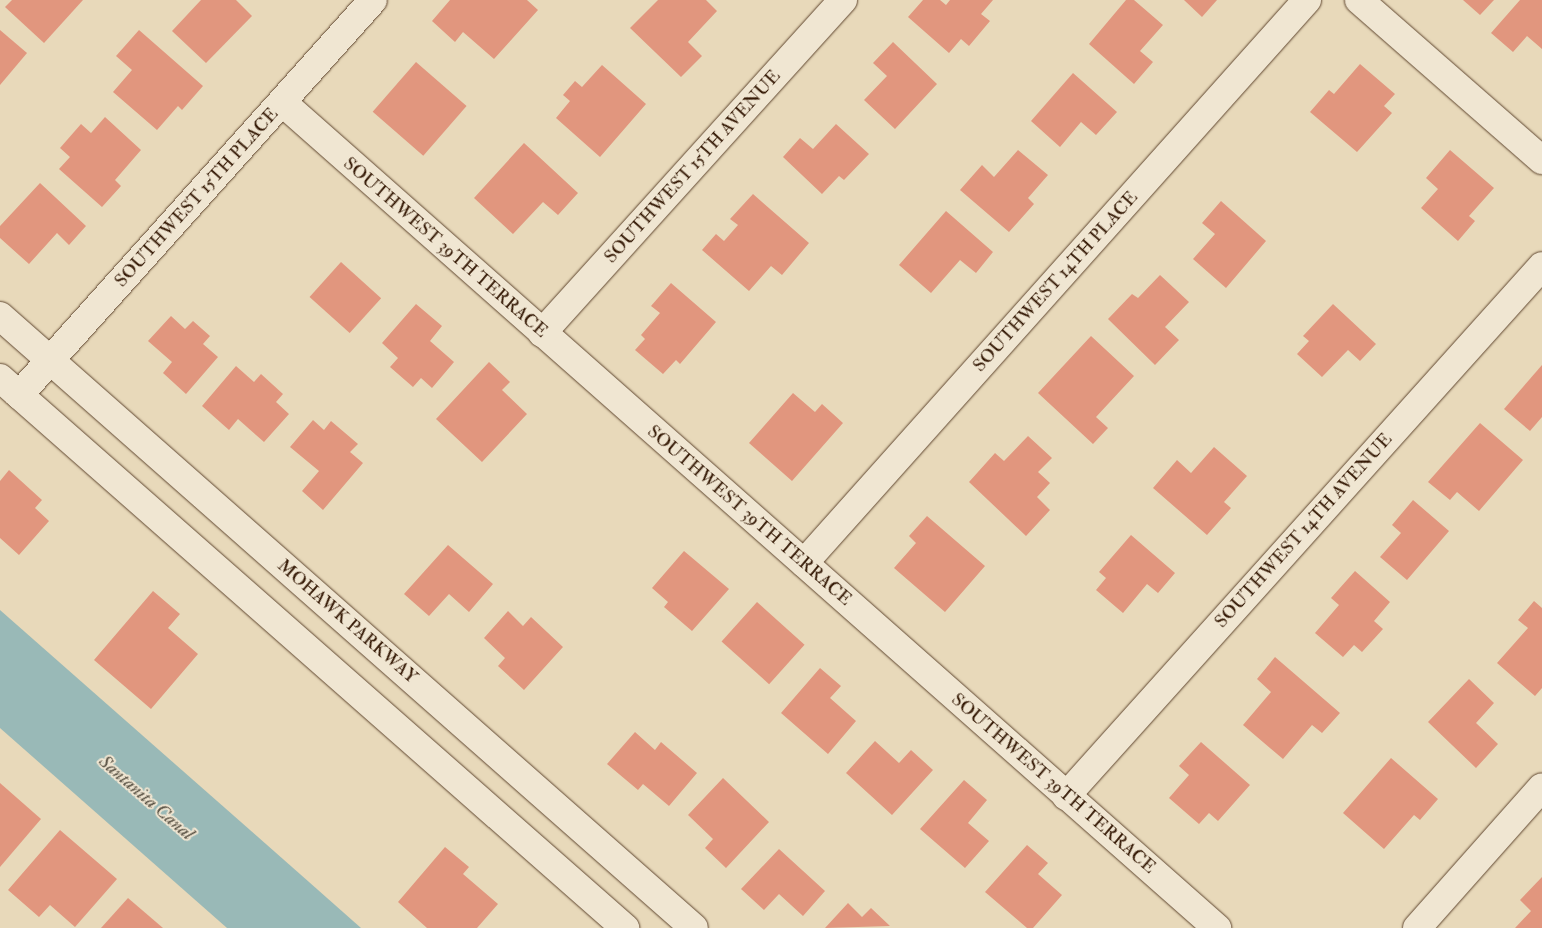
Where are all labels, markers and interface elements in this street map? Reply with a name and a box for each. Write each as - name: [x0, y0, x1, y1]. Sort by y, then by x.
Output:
- street label: SOUTHWEST 15TH AVENUE: [600, 66, 786, 268]
- street label: SOUTHWEST 15TH PLACE: [111, 104, 283, 292]
- street label: SOUTHWEST 39TH TERRACE: [338, 153, 552, 343]
- street label: SOUTHWEST 14TH PLACE: [969, 187, 1143, 377]
- street label: SOUTHWEST 39TH TERRACE: [642, 421, 856, 611]
- street label: SOUTHWEST 14TH AVENUE: [1211, 429, 1397, 633]
- street label: MOHAWK PARKWAY: [273, 555, 421, 689]
- street label: SOUTHWEST 39TH TERRACE: [946, 689, 1160, 879]
- water label: Santanita Canal: [94, 751, 198, 845]

